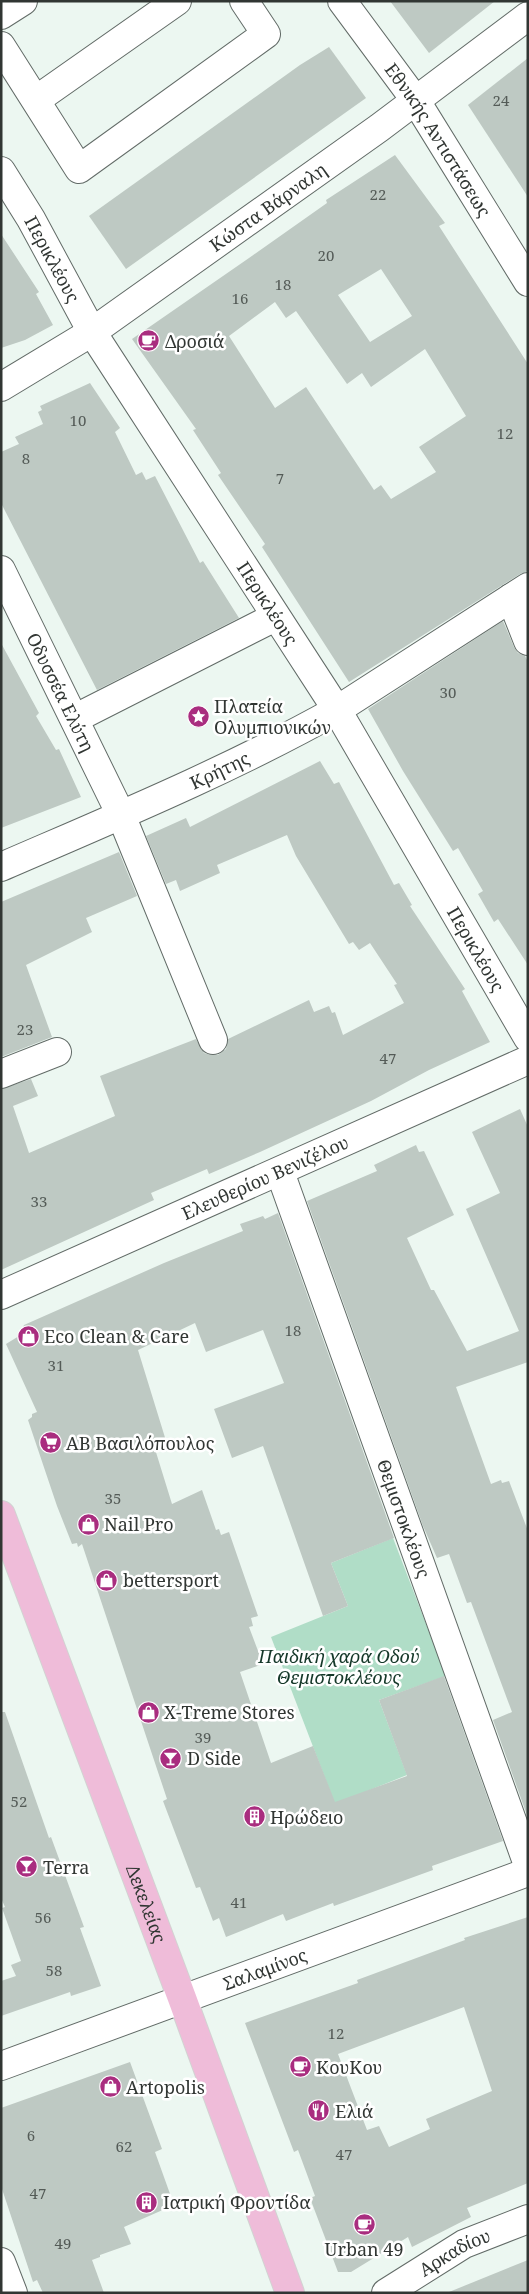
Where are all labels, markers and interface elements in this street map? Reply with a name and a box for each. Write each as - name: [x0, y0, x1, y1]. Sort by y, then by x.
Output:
- street label: Εθνικής Αντιστάσεως: [380, 58, 497, 221]
- house number: 24: [493, 90, 510, 110]
- street label: Κώστα Βάρναλη: [204, 157, 331, 257]
- house number: 22: [370, 184, 386, 204]
- street label: Περικλέους: [19, 211, 86, 307]
- house number: 20: [318, 245, 334, 265]
- house number: 18: [275, 274, 291, 294]
- house number: 16: [232, 288, 248, 308]
- cafe icon: Δροσιά: [137, 329, 161, 353]
- place label: Δροσιά: [165, 329, 225, 353]
- house number: 10: [70, 410, 86, 430]
- house number: 12: [497, 423, 513, 443]
- house number: 8: [22, 448, 30, 468]
- house number: 7: [276, 468, 284, 488]
- street label: Περικλέους: [232, 557, 304, 650]
- street label: Οδυσσέα Ελύτη: [21, 629, 100, 756]
- house number: 30: [440, 682, 456, 702]
- place label: Πλατεία Ολυμπιονικών: [214, 694, 331, 739]
- place icon: Πλατεία Ολυμπιονικών: [186, 704, 210, 728]
- street label: Κρήτης: [186, 746, 254, 795]
- street label: Περικλέους: [442, 902, 511, 996]
- house number: 23: [17, 1019, 33, 1039]
- house number: 47: [380, 1048, 396, 1068]
- street label: Ελευθερίου Βενιζέλου: [178, 1130, 352, 1225]
- house number: 33: [31, 1191, 47, 1211]
- house number: 18: [285, 1320, 301, 1340]
- shop icon: Eco Clean & Care: [16, 1324, 40, 1348]
- place label: Eco Clean & Care: [44, 1324, 189, 1348]
- house number: 31: [48, 1355, 64, 1375]
- supermarket icon: ΑΒ Βασιλόπουλος: [38, 1431, 62, 1455]
- place label: ΑΒ Βασιλόπουλος: [66, 1431, 215, 1455]
- street label: Θεμιστοκλέους: [372, 1456, 436, 1581]
- house number: 35: [105, 1488, 121, 1508]
- shop icon: Nail Pro: [76, 1512, 100, 1536]
- place label: Nail Pro: [104, 1512, 174, 1536]
- shop icon: bettersport: [95, 1568, 119, 1592]
- place label: bettersport: [123, 1568, 219, 1592]
- park label: Παιδική χαρά Οδού Θεμιστοκλέους: [257, 1644, 420, 1689]
- shop icon: X-Treme Stores: [136, 1700, 160, 1724]
- place label: X-Treme Stores: [164, 1700, 295, 1724]
- house number: 39: [195, 1727, 211, 1747]
- bar icon: D Side: [159, 1746, 183, 1770]
- place label: D Side: [187, 1746, 241, 1770]
- house number: 52: [11, 1791, 27, 1811]
- building icon: Ηρώδειο: [242, 1805, 266, 1829]
- place label: Ηρώδειο: [270, 1805, 343, 1829]
- bar icon: Terra: [15, 1855, 39, 1879]
- place label: Terra: [43, 1855, 90, 1879]
- street label: Δεκελείας: [121, 1861, 172, 1946]
- house number: 41: [231, 1892, 247, 1912]
- house number: 56: [35, 1907, 51, 1927]
- street label: Σαλαμίνος: [219, 1942, 310, 1995]
- house number: 58: [46, 1960, 62, 1980]
- house number: 12: [328, 2023, 344, 2043]
- cafe icon: ΚουΚου: [288, 2055, 312, 2079]
- place label: ΚουΚου: [316, 2055, 382, 2079]
- shop icon: Artopolis: [98, 2075, 122, 2099]
- place label: Artopolis: [126, 2075, 205, 2099]
- restaurant icon: Ελιά: [307, 2099, 331, 2123]
- place label: Ελιά: [335, 2099, 374, 2123]
- house number: 6: [27, 2125, 35, 2145]
- house number: 62: [116, 2136, 132, 2156]
- house number: 47: [336, 2144, 352, 2164]
- house number: 47: [30, 2183, 46, 2203]
- building icon: Ιατρική Φροντίδα: [135, 2190, 159, 2214]
- place label: Ιατρική Φροντίδα: [163, 2190, 311, 2214]
- cafe icon: Urban 49: [352, 2212, 376, 2236]
- street label: Αρκαδίου: [414, 2223, 494, 2281]
- house number: 49: [55, 2233, 71, 2253]
- place label: Urban 49: [325, 2237, 403, 2261]

